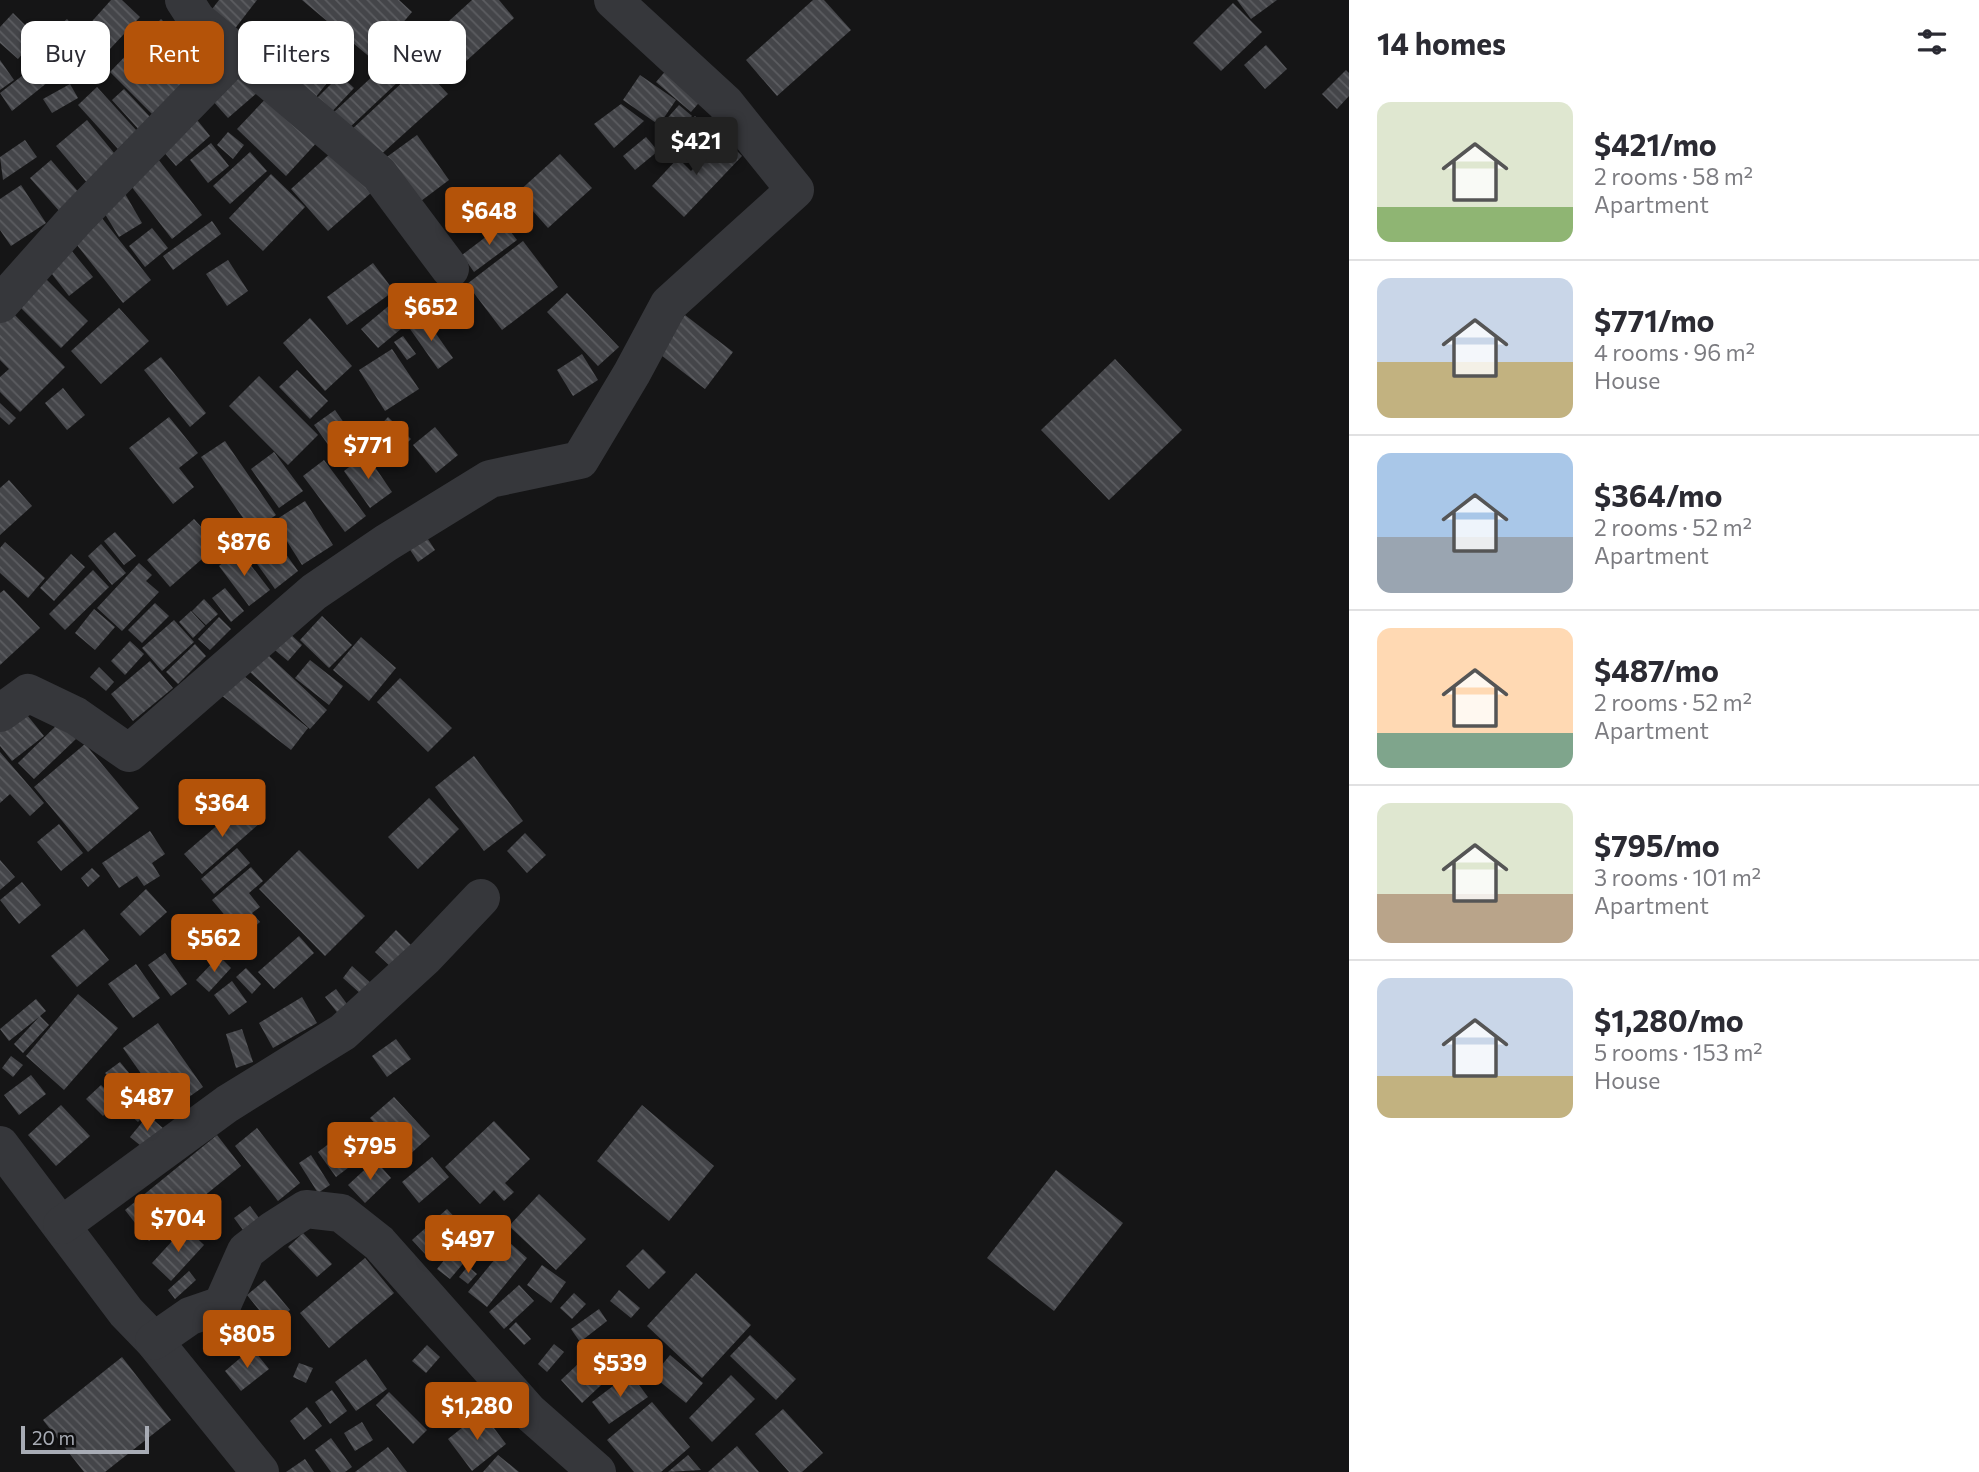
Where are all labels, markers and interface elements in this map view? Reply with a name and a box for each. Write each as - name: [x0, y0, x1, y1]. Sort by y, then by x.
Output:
- chip: Buy: [21, 21, 110, 84]
- chip: Rent: [124, 21, 224, 84]
- chip: Filters: [238, 21, 354, 84]
- chip: New: [368, 21, 466, 84]
- icon: filters: [1913, 23, 1951, 61]
- text: 14 homes: [1377, 24, 1506, 61]
- pin: $421: [655, 118, 737, 177]
- text: $421/mo: [1594, 125, 1717, 162]
- text: $421: [671, 126, 721, 154]
- icon: home: [1433, 130, 1517, 214]
- text: 2 rooms · 58 m²: [1594, 162, 1753, 190]
- pin: $648: [448, 188, 530, 247]
- text: Apartment: [1594, 190, 1709, 218]
- text: $648: [461, 196, 517, 224]
- pin: $652: [390, 284, 472, 343]
- text: $652: [404, 292, 458, 320]
- text: $771/mo: [1594, 301, 1715, 338]
- icon: home: [1433, 306, 1517, 390]
- text: 4 rooms · 96 m²: [1594, 338, 1755, 366]
- text: House: [1594, 366, 1660, 394]
- pin: $771: [327, 421, 409, 481]
- text: $771: [344, 430, 392, 458]
- text: $364/mo: [1594, 476, 1722, 513]
- icon: home: [1433, 481, 1517, 565]
- text: 2 rooms · 52 m²: [1594, 513, 1752, 541]
- pin: $876: [203, 518, 285, 578]
- text: $876: [217, 527, 271, 555]
- text: Apartment: [1594, 541, 1709, 569]
- text: $487/mo: [1594, 651, 1719, 688]
- icon: home: [1433, 656, 1517, 740]
- text: 2 rooms · 52 m²: [1594, 688, 1752, 716]
- text: Apartment: [1594, 716, 1709, 744]
- pin: $364: [181, 780, 263, 839]
- text: $364: [195, 788, 249, 816]
- text: $795/mo: [1594, 826, 1720, 863]
- icon: home: [1433, 831, 1517, 915]
- text: 3 rooms · 101 m²: [1594, 863, 1761, 891]
- text: Apartment: [1594, 891, 1709, 919]
- pin: $562: [173, 914, 255, 974]
- text: $562: [187, 923, 241, 951]
- text: $1,280/mo: [1594, 1001, 1744, 1038]
- icon: home: [1433, 1006, 1517, 1090]
- text: 5 rooms · 153 m²: [1594, 1038, 1763, 1066]
- text: House: [1594, 1066, 1660, 1094]
- pin: $487: [106, 1074, 188, 1133]
- text: $487: [120, 1082, 174, 1110]
- pin: $795: [329, 1122, 411, 1182]
- text: $795: [343, 1131, 397, 1159]
- pin: $704: [137, 1194, 219, 1254]
- text: $704: [150, 1203, 206, 1231]
- pin: $497: [427, 1216, 509, 1275]
- text: $497: [441, 1224, 495, 1252]
- pin: $805: [206, 1310, 288, 1370]
- text: $805: [219, 1319, 275, 1347]
- pin: $539: [579, 1340, 661, 1399]
- text: $539: [593, 1348, 647, 1376]
- pin: $1,280: [420, 1382, 534, 1442]
- text: $1,280: [441, 1391, 513, 1419]
- scale bar: [21, 1423, 149, 1455]
- text: 20 m: [32, 1426, 75, 1449]

